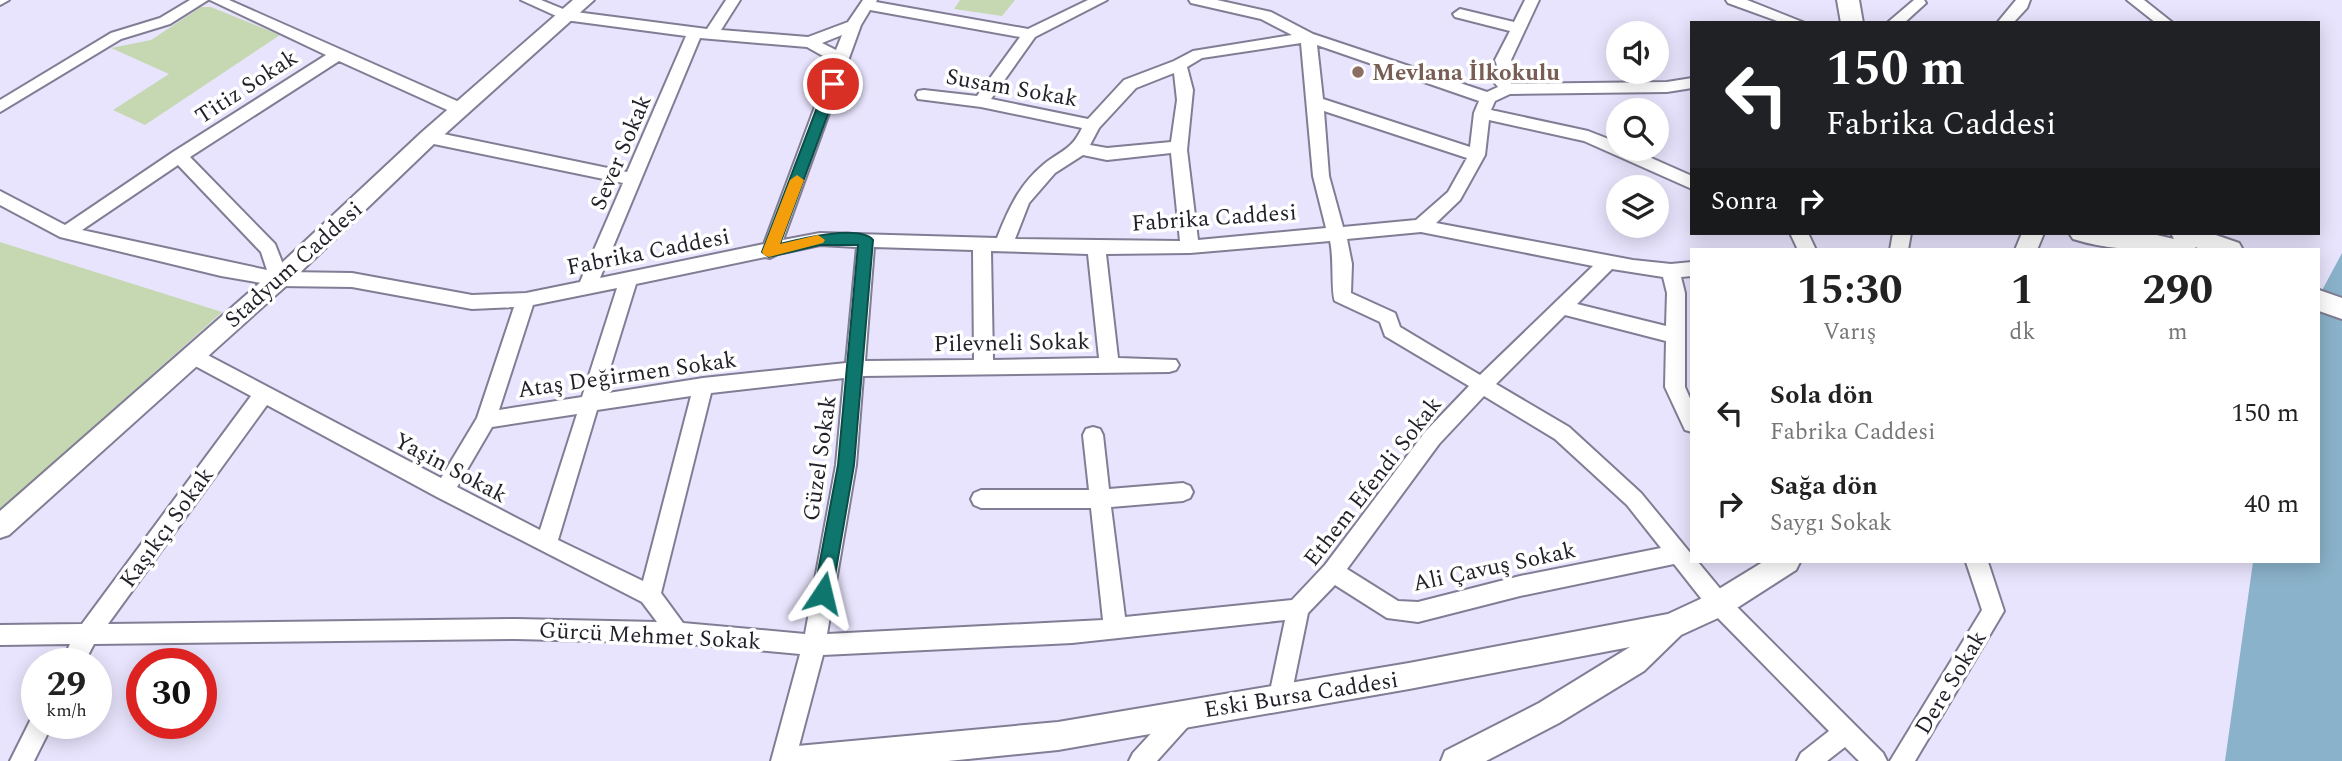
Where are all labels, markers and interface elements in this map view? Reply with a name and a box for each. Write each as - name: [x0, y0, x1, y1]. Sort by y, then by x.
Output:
- map controls: [1606, 21, 1669, 238]
- button: sound: [1606, 21, 1669, 84]
- text: 150 m: [1826, 32, 1965, 107]
- street label: Titiz Sokak: [188, 41, 305, 134]
- icon: left: [1711, 49, 1802, 140]
- pin: [803, 54, 863, 114]
- place label: Mevlana İlkokulu: [1372, 56, 1560, 91]
- street label: Susam Sokak: [943, 60, 1081, 117]
- marker: Mevlana İlkokulu: [1350, 64, 1366, 80]
- icon: arrive: [814, 65, 852, 103]
- street label: Sever Sokak: [581, 89, 661, 216]
- button: search: [1606, 98, 1669, 161]
- text: Fabrika Caddesi: [1826, 100, 2056, 149]
- button: layers: [1606, 175, 1669, 238]
- text: Sonra: [1711, 181, 1778, 221]
- icon: right: [1792, 182, 1830, 220]
- street label: Stadyum Caddesi: [217, 193, 371, 337]
- street label: Fabrika Caddesi: [1130, 195, 1298, 242]
- street label: Fabrika Caddesi: [564, 220, 733, 285]
- text: 15:30: [1797, 259, 1903, 322]
- text: 1: [2011, 259, 2034, 322]
- text: 290: [2142, 259, 2213, 322]
- text: Varış: [1823, 315, 1876, 350]
- text: dk: [2010, 315, 2035, 350]
- text: m: [2168, 315, 2188, 350]
- street label: Pilevneli Sokak: [933, 325, 1091, 362]
- street label: Ataş Değirmen Sokak: [515, 343, 739, 408]
- text: Sola dön: [1770, 375, 1873, 415]
- street label: Ethem Efendi Sokak: [1295, 389, 1451, 575]
- street label: Güzel Sokak: [794, 393, 847, 523]
- text: 150 m: [2231, 393, 2299, 433]
- icon: left: [1711, 394, 1749, 432]
- text: Fabrika Caddesi: [1770, 415, 1935, 450]
- street label: Yaşin Sokak: [387, 424, 513, 513]
- street label: Kaşıkçı Sokak: [111, 460, 223, 596]
- text: Sağa dön: [1770, 466, 1878, 506]
- text: 40 m: [2244, 484, 2299, 524]
- icon: right: [1711, 485, 1749, 523]
- text: Saygı Sokak: [1770, 506, 1892, 541]
- street label: Ali Çavuş Sokak: [1410, 533, 1579, 602]
- position arrow: [786, 556, 860, 630]
- street label: Gürcü Mehmet Sokak: [538, 613, 762, 660]
- street label: Dere Sokak: [1906, 624, 1996, 742]
- speed limit sign: 30: [126, 648, 217, 739]
- text: 29: [47, 658, 86, 711]
- street label: Eski Bursa Caddesi: [1202, 663, 1401, 728]
- text: km/h: [46, 697, 87, 724]

